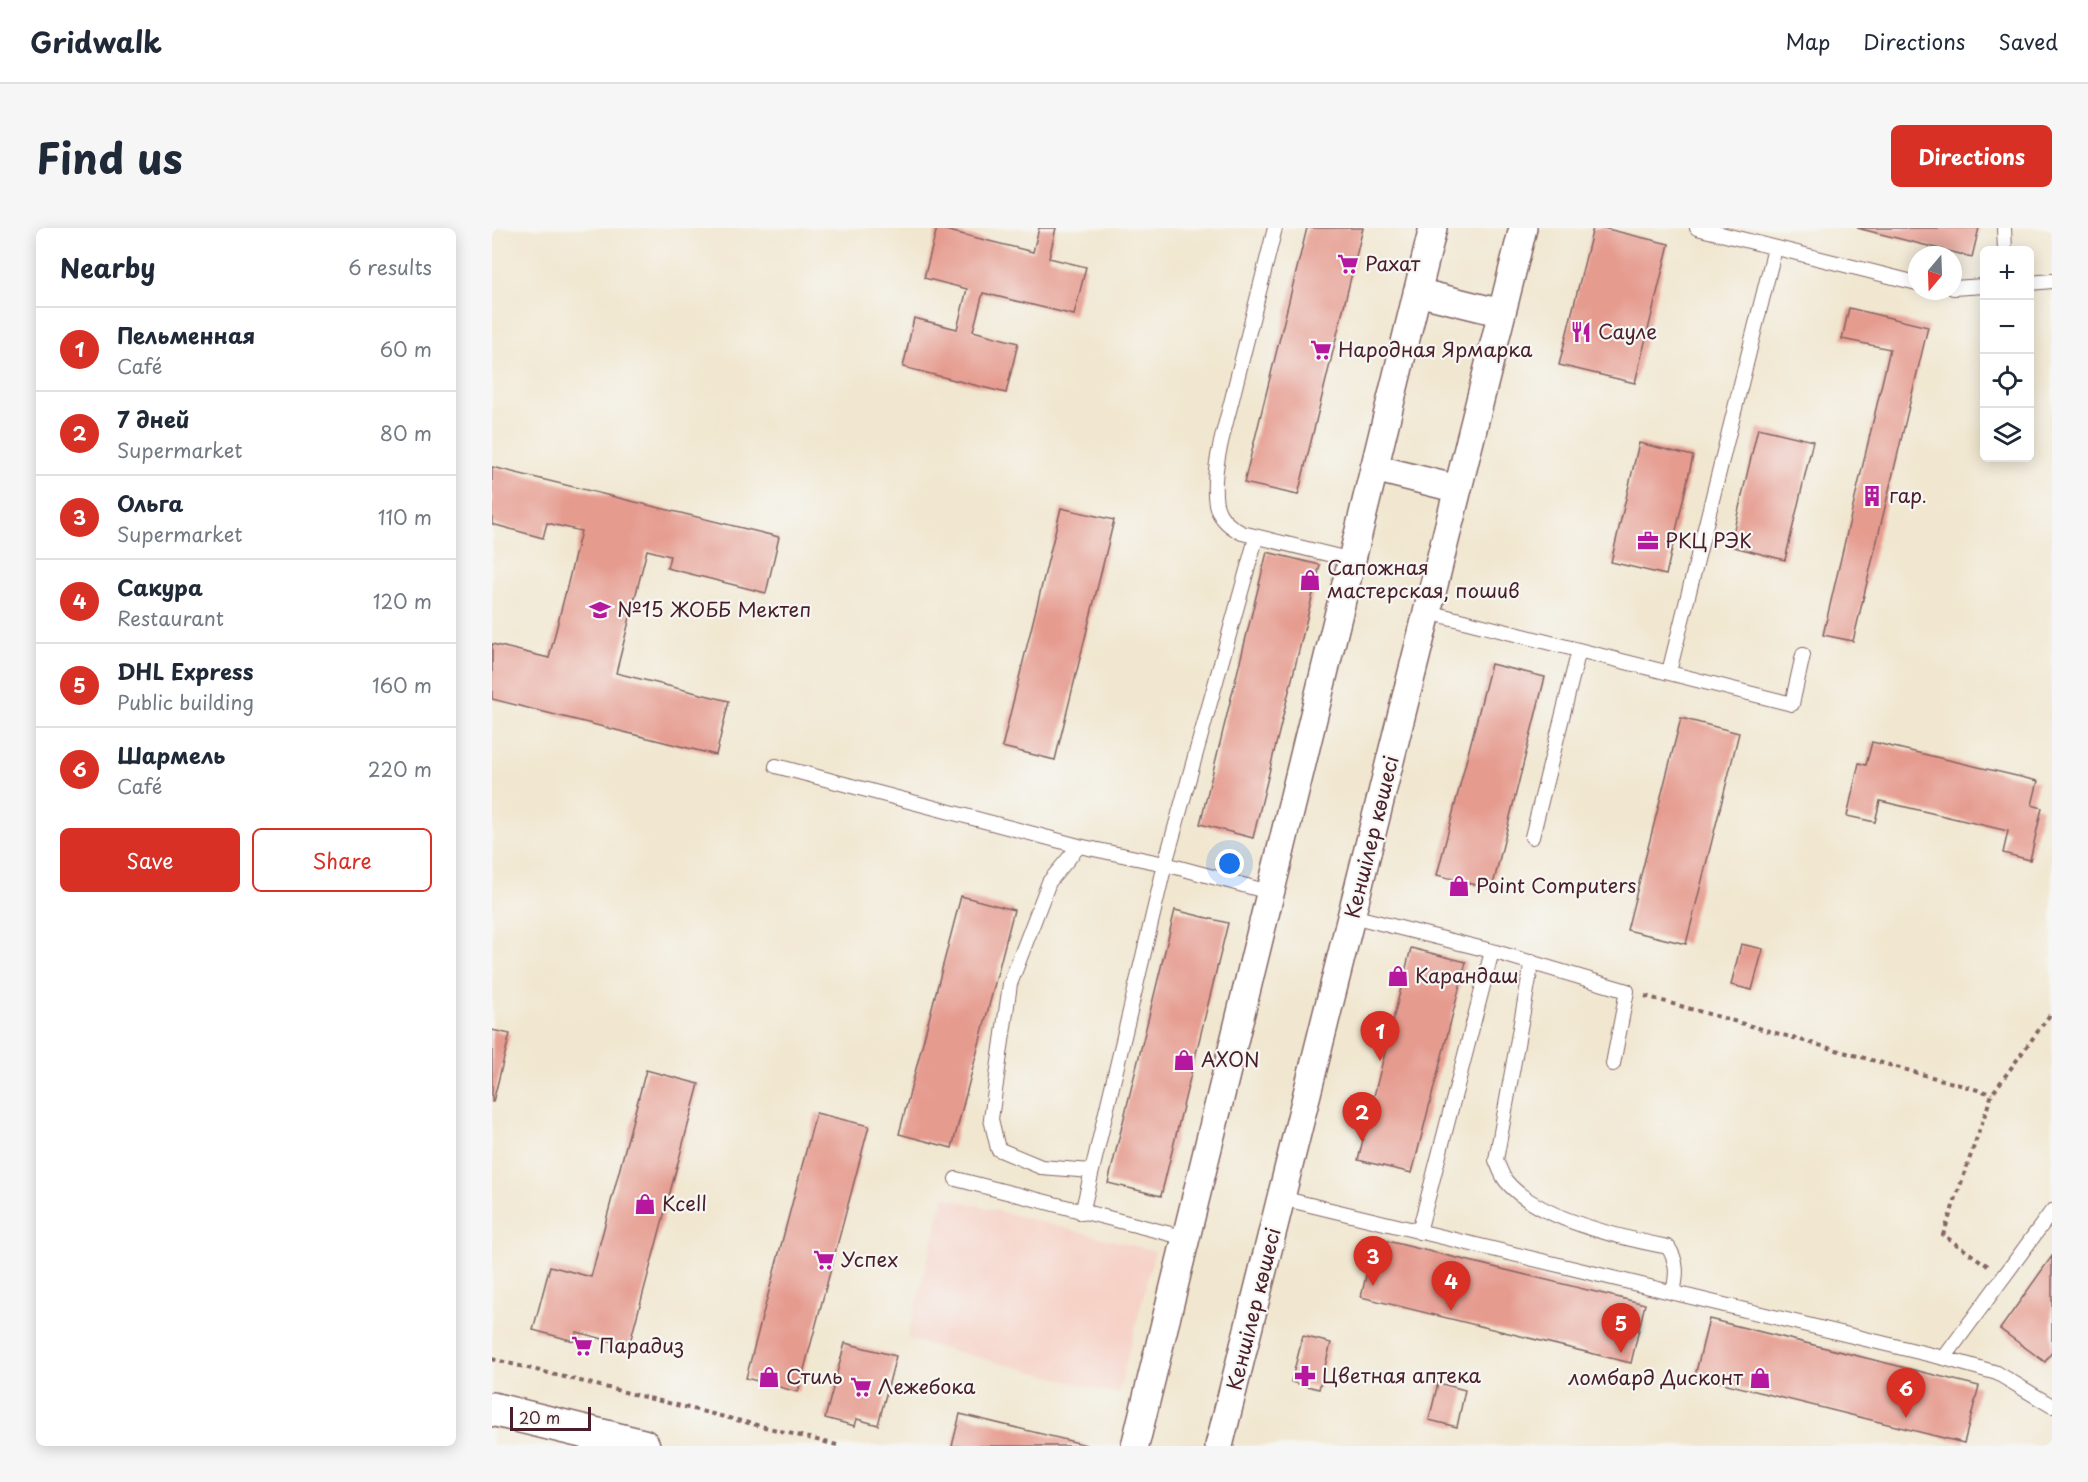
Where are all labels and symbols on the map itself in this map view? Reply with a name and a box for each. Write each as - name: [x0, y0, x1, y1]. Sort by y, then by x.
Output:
- north arrow: [1908, 246, 1962, 300]
- place label: Рахат: [1365, 248, 1421, 278]
- supermarket icon: Рахат: [1336, 252, 1360, 276]
- place label: Сауле: [1598, 316, 1657, 346]
- restaurant icon: Сауле: [1569, 320, 1593, 344]
- place label: Народная Ярмарка: [1338, 334, 1533, 364]
- supermarket icon: Народная Ярмарка: [1309, 338, 1333, 362]
- place label: гар.: [1889, 480, 1927, 510]
- building icon: гар.: [1860, 484, 1884, 508]
- place label: РКЦ РЭК: [1665, 525, 1752, 555]
- office icon: РКЦ РЭК: [1636, 529, 1660, 553]
- place label: Сапожная мастерская, пошив: [1327, 552, 1520, 605]
- shop icon: Сапожная мастерская, пошив: [1298, 568, 1322, 592]
- place label: №15 ЖОББ Мектеп: [617, 594, 811, 624]
- school or university icon: №15 ЖОББ Мектеп: [588, 598, 612, 622]
- street label: Кеншілер көшесі: [1336, 752, 1406, 921]
- your location: [1215, 849, 1244, 878]
- place label: Point Computers: [1476, 870, 1636, 900]
- shop icon: Point Computers: [1447, 874, 1471, 898]
- place label: Карандаш: [1415, 960, 1518, 990]
- shop icon: Карандаш: [1386, 964, 1410, 988]
- pin: 1: [1360, 1012, 1400, 1061]
- place label: AXON: [1201, 1044, 1260, 1074]
- shop icon: AXON: [1172, 1048, 1196, 1072]
- pin: 2: [1342, 1092, 1382, 1142]
- place label: Kcell: [662, 1188, 707, 1218]
- shop icon: Kcell: [633, 1192, 657, 1216]
- street label: Кеншілер көшесі: [1218, 1224, 1288, 1393]
- pin: 3: [1354, 1236, 1392, 1286]
- place label: Успех: [841, 1244, 898, 1274]
- supermarket icon: Успех: [812, 1248, 836, 1272]
- pin: 4: [1432, 1262, 1470, 1311]
- pin: 5: [1602, 1304, 1640, 1353]
- place label: Парадиз: [599, 1330, 684, 1360]
- supermarket icon: Парадиз: [570, 1334, 594, 1358]
- place label: Цветная аптека: [1322, 1360, 1482, 1390]
- place label: Стиль: [786, 1361, 843, 1391]
- place label: ломбард Дисконт: [1568, 1362, 1743, 1392]
- pharmacy icon: Цветная аптека: [1293, 1364, 1317, 1388]
- shop icon: Стиль: [757, 1365, 781, 1389]
- shop icon: ломбард Дисконт: [1748, 1366, 1772, 1390]
- pin: 6: [1886, 1368, 1926, 1418]
- place label: Лежебока: [878, 1371, 976, 1401]
- supermarket icon: Лежебока: [849, 1375, 873, 1399]
- scale bar: [510, 1404, 591, 1432]

